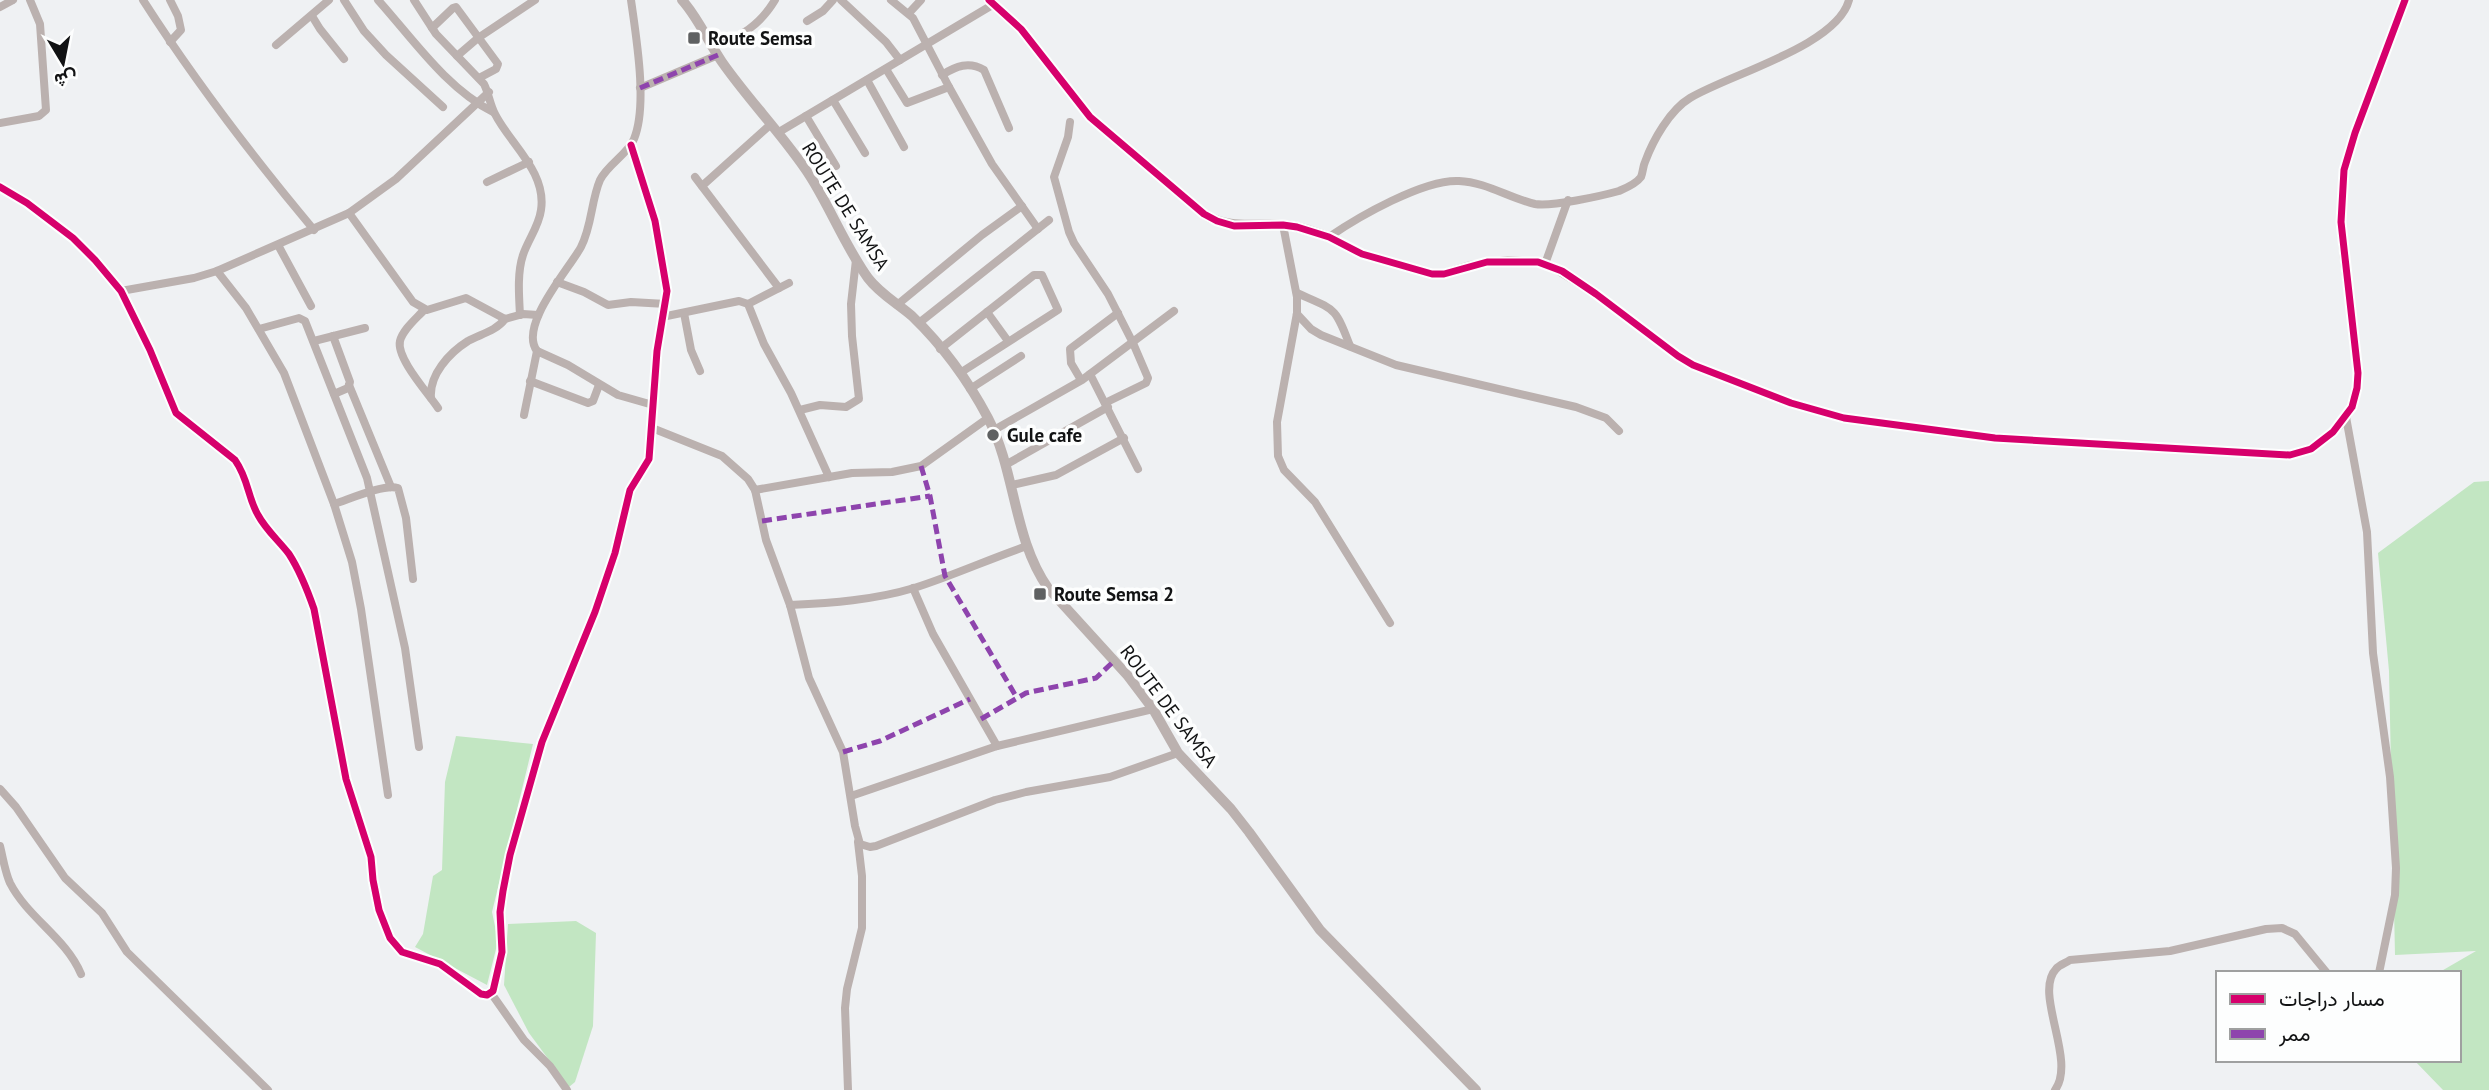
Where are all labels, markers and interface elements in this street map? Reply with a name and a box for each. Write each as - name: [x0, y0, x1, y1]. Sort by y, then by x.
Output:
- place label: Route Semsa: [708, 26, 812, 50]
- north arrow: [28, 28, 98, 98]
- marker: Route Semsa: [686, 30, 702, 46]
- text: ش: [52, 66, 79, 94]
- street label: ROUTE DE SAMSA: [797, 137, 895, 275]
- place label: Gule cafe: [1007, 423, 1082, 447]
- marker: Gule cafe: [985, 427, 1001, 443]
- place label: Route Semsa 2: [1054, 582, 1174, 606]
- marker: Route Semsa 2: [1032, 586, 1048, 602]
- street label: ROUTE DE SAMSA: [1115, 640, 1223, 772]
- legend: [2216, 971, 2461, 1062]
- text: مسار دراجات: [2279, 985, 2385, 1012]
- text: ممر: [2278, 1020, 2310, 1047]

